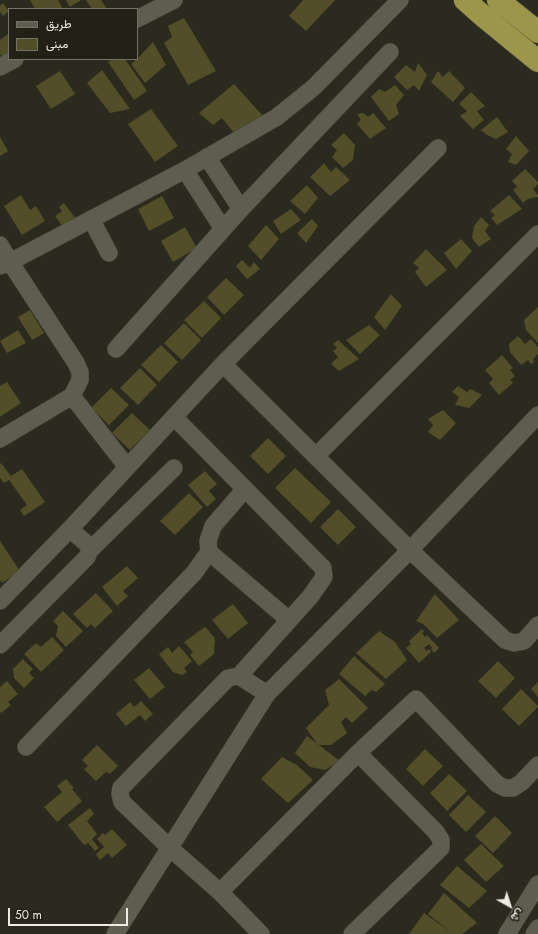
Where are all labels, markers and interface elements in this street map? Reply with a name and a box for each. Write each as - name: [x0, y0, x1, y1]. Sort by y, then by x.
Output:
- legend: [8, 8, 138, 60]
- text: طريق: [46, 15, 71, 33]
- text: مبنى: [46, 35, 68, 53]
- north arrow: [490, 886, 530, 926]
- scale bar: [10, 900, 130, 926]
- text: ش: [507, 905, 528, 926]
- text: 50 m: [15, 906, 42, 924]

